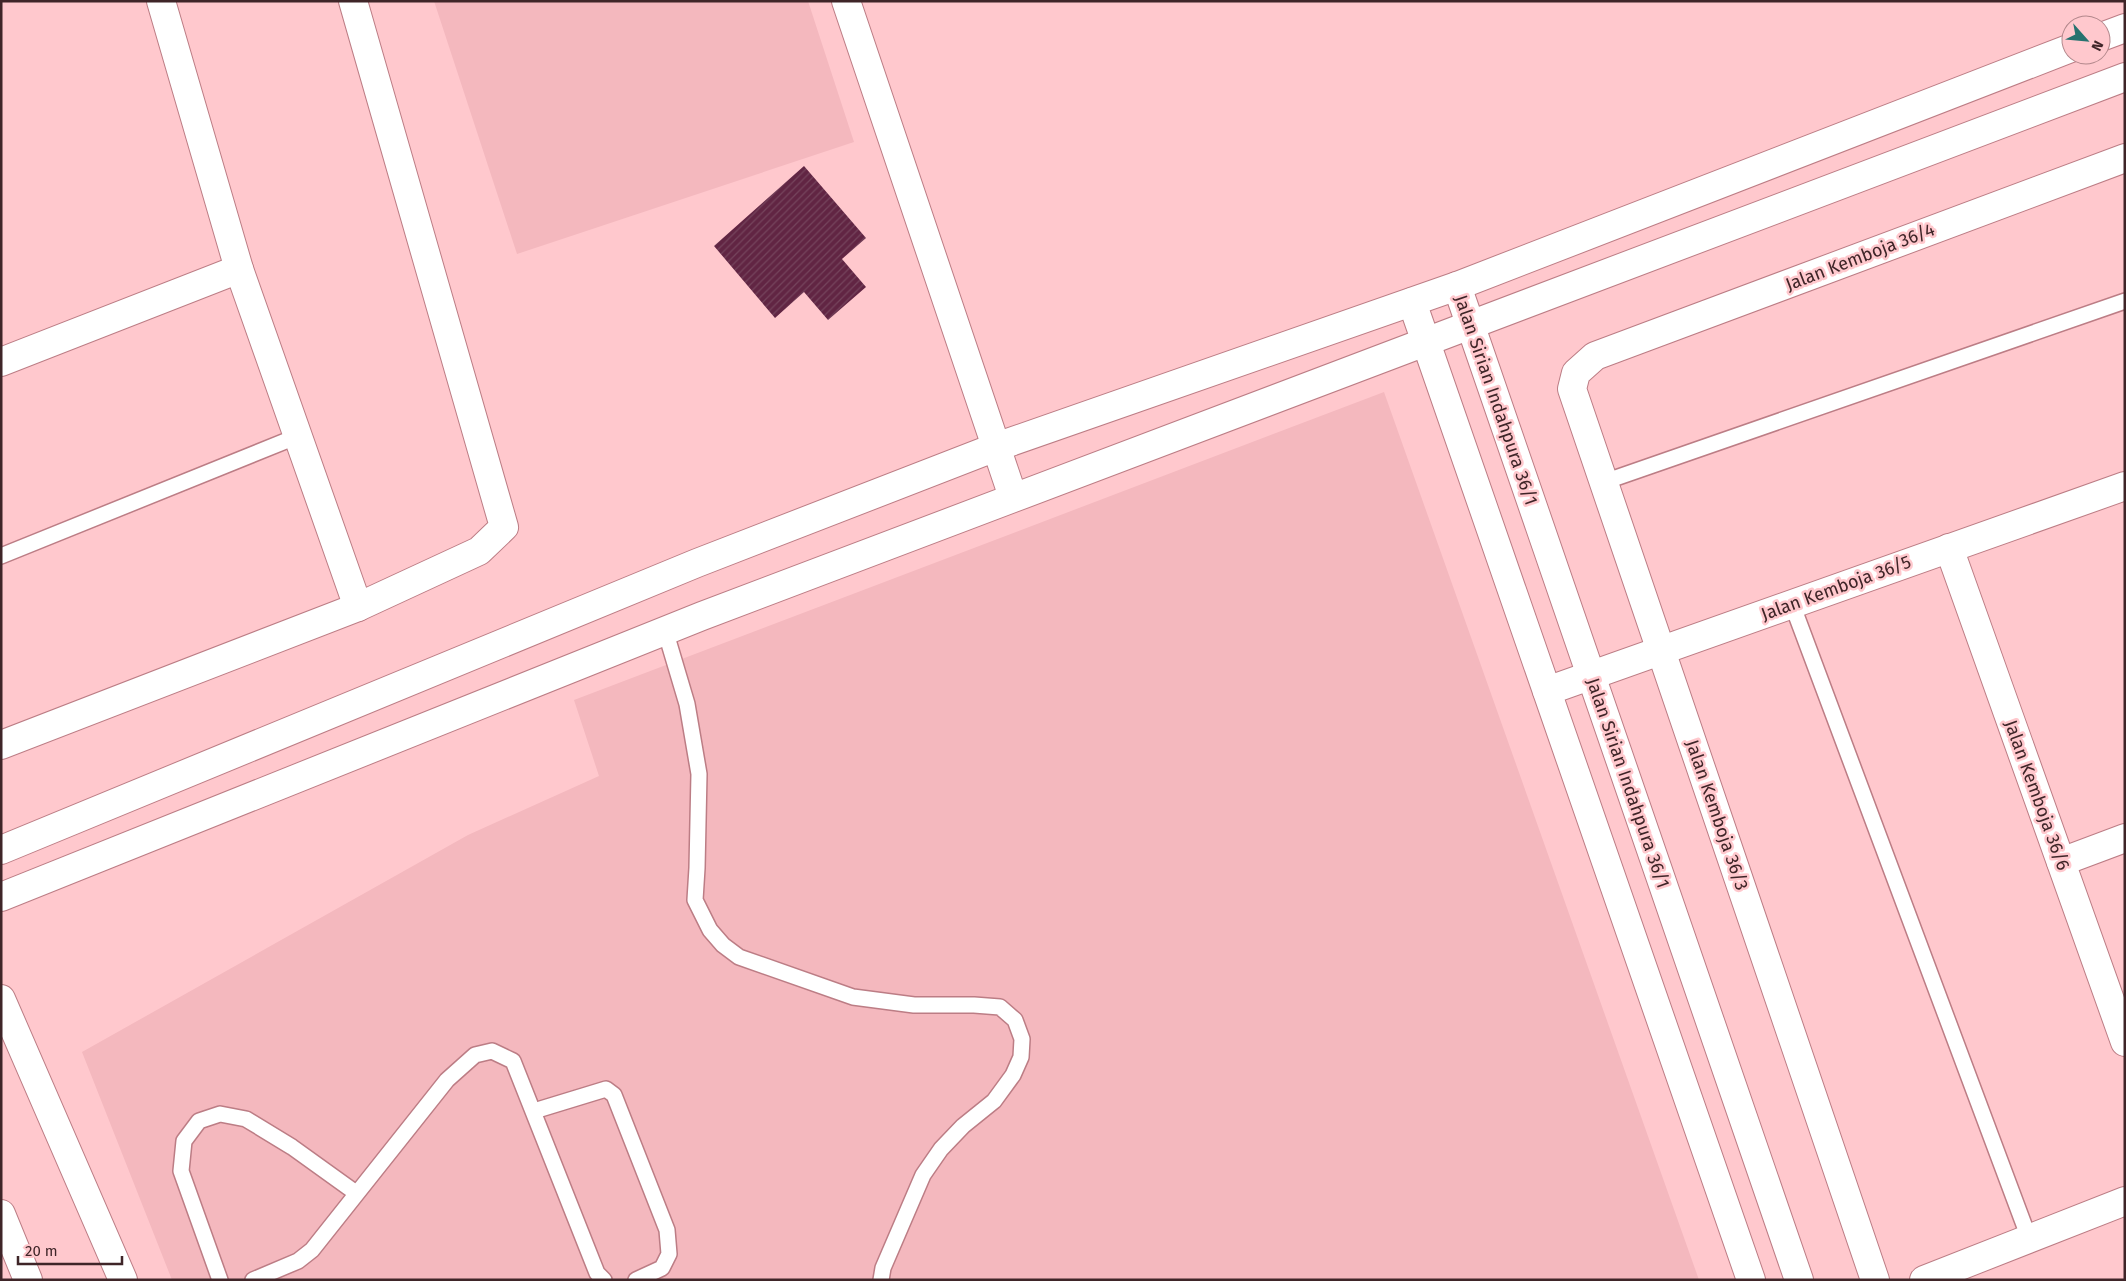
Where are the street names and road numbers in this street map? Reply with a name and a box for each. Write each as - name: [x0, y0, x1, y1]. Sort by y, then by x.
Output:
- street label: Jalan Kemboja 36/4: [1782, 218, 1938, 296]
- street label: Jalan Sirian Indahpura 36/1: [1450, 292, 1542, 508]
- street label: Jalan Kemboja 36/5: [1758, 551, 1914, 625]
- street label: Jalan Sirian Indahpura 36/1: [1582, 675, 1674, 891]
- street label: Jalan Kemboja 36/6: [2000, 717, 2074, 873]
- street label: Jalan Kemboja 36/3: [1681, 737, 1753, 893]

